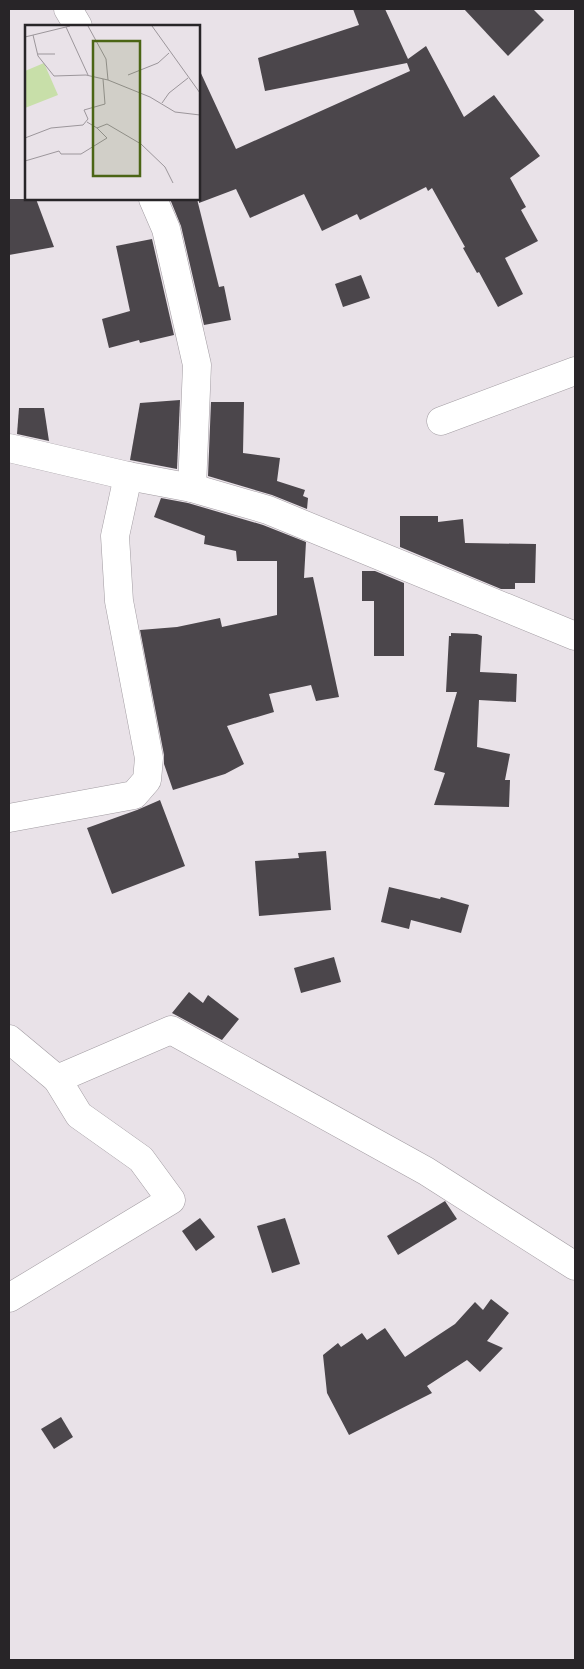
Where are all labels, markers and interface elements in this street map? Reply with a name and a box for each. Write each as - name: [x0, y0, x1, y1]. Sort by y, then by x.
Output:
- inset map: [25, 25, 200, 200]

